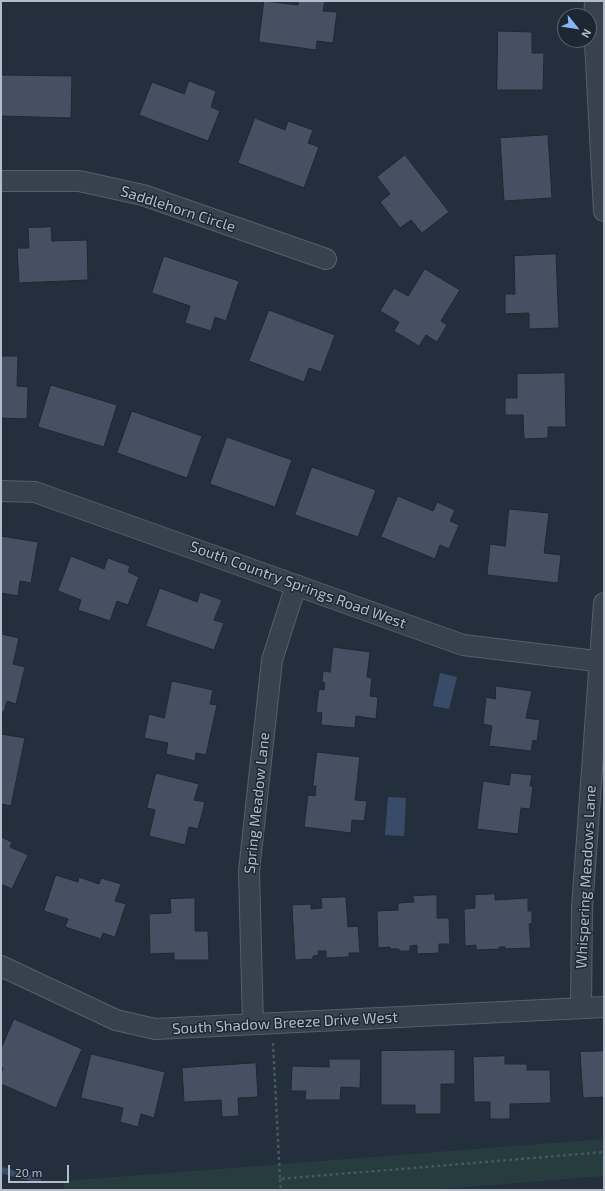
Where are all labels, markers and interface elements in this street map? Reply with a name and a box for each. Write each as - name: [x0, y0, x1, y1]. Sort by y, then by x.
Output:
- north arrow: [557, 8, 597, 48]
- text: N: [579, 27, 595, 40]
- street label: Saddlehorn Circle: [118, 182, 238, 236]
- street label: South Country Springs Road West: [187, 537, 409, 633]
- street label: Spring Meadow Lane: [241, 731, 273, 875]
- street label: Whispering Meadows Lane: [572, 785, 600, 969]
- street label: South Shadow Breeze Drive West: [172, 1008, 398, 1038]
- scale bar: [10, 1157, 71, 1183]
- text: 20 m: [15, 1165, 42, 1179]

